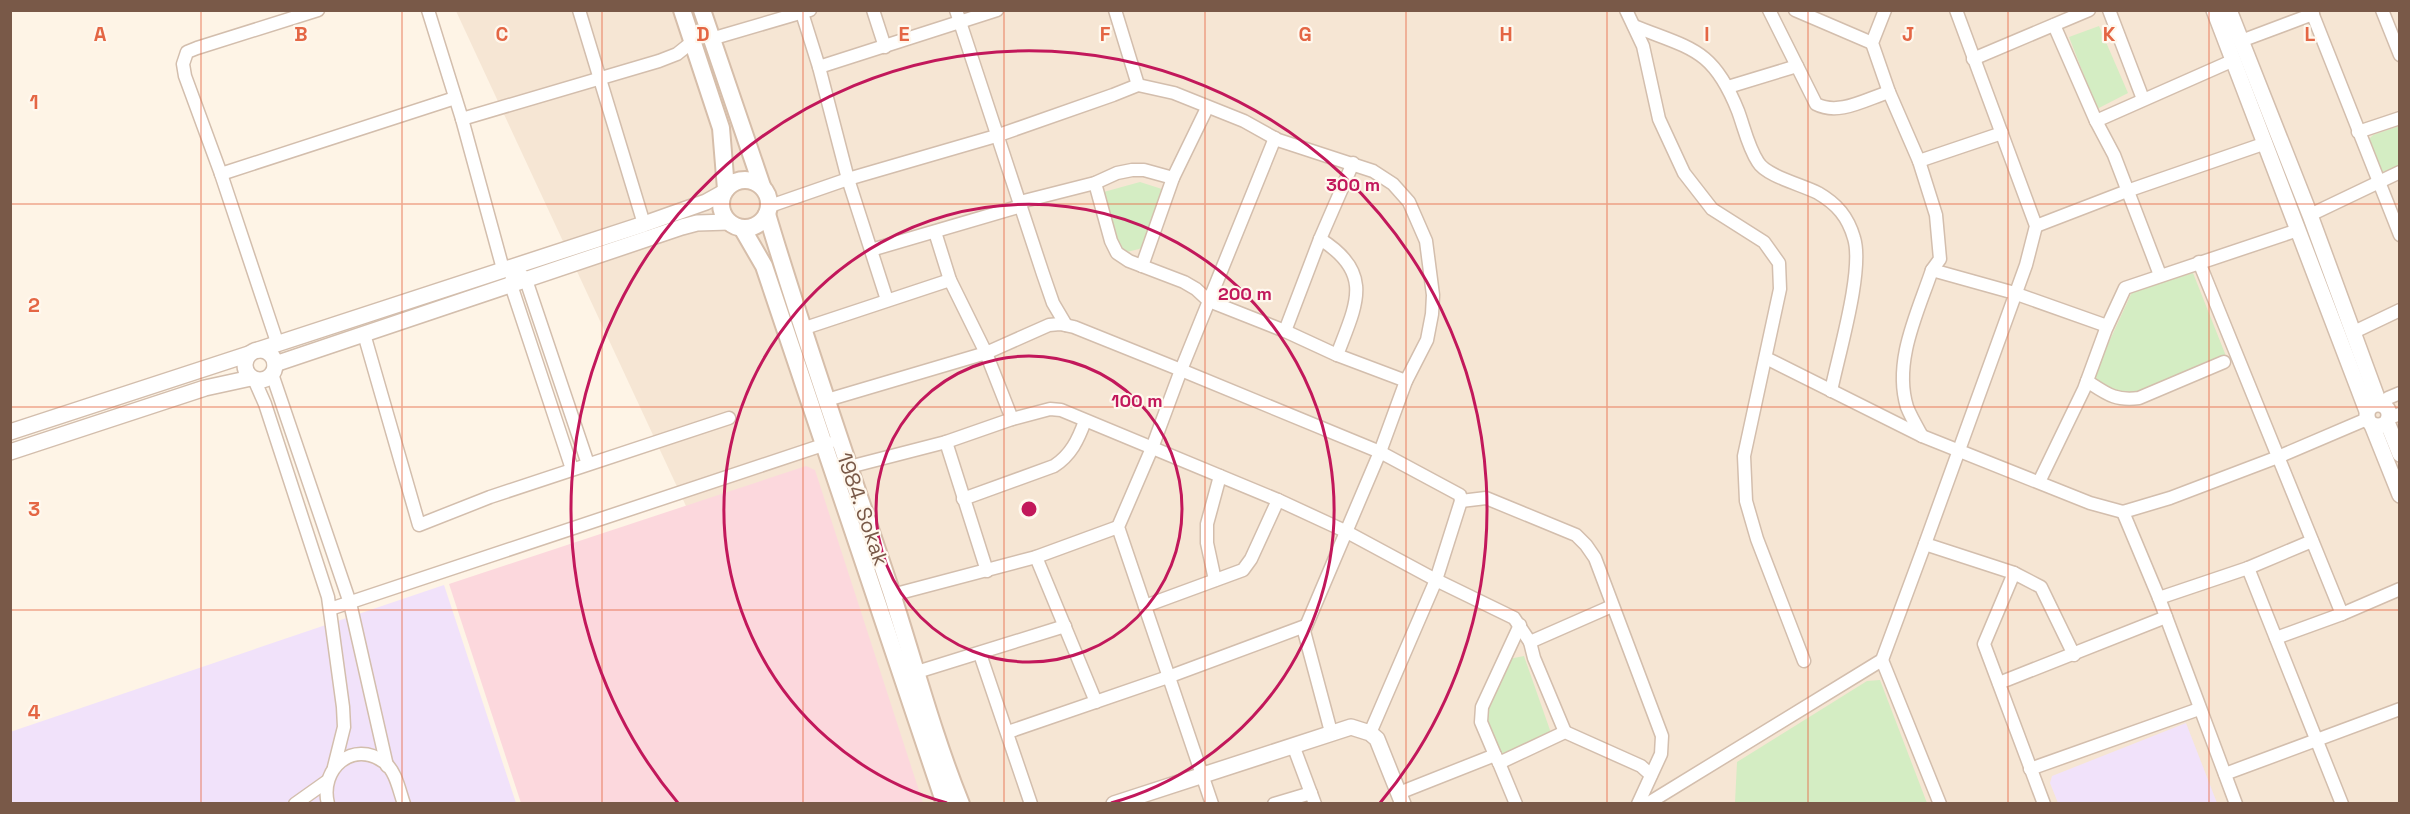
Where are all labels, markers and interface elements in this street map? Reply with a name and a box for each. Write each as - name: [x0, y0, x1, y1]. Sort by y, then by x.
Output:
- text: A: [94, 21, 107, 47]
- text: B: [294, 21, 308, 47]
- text: C: [496, 21, 509, 47]
- text: D: [696, 21, 710, 47]
- text: E: [898, 21, 910, 47]
- text: F: [1100, 21, 1111, 47]
- text: G: [1298, 21, 1312, 47]
- text: H: [1499, 21, 1513, 47]
- text: I: [1704, 21, 1710, 47]
- text: J: [1902, 21, 1914, 47]
- text: K: [2103, 21, 2116, 47]
- text: L: [2305, 21, 2316, 47]
- text: 1: [29, 89, 39, 115]
- text: 300 m: [1326, 173, 1380, 196]
- text: 200 m: [1218, 282, 1272, 305]
- text: 2: [28, 292, 40, 318]
- text: 100 m: [1111, 389, 1163, 412]
- street label: 1984. Sokak: [831, 449, 895, 569]
- text: 3: [28, 496, 40, 522]
- centre of rings: [1019, 499, 1039, 519]
- text: 4: [28, 699, 41, 725]

